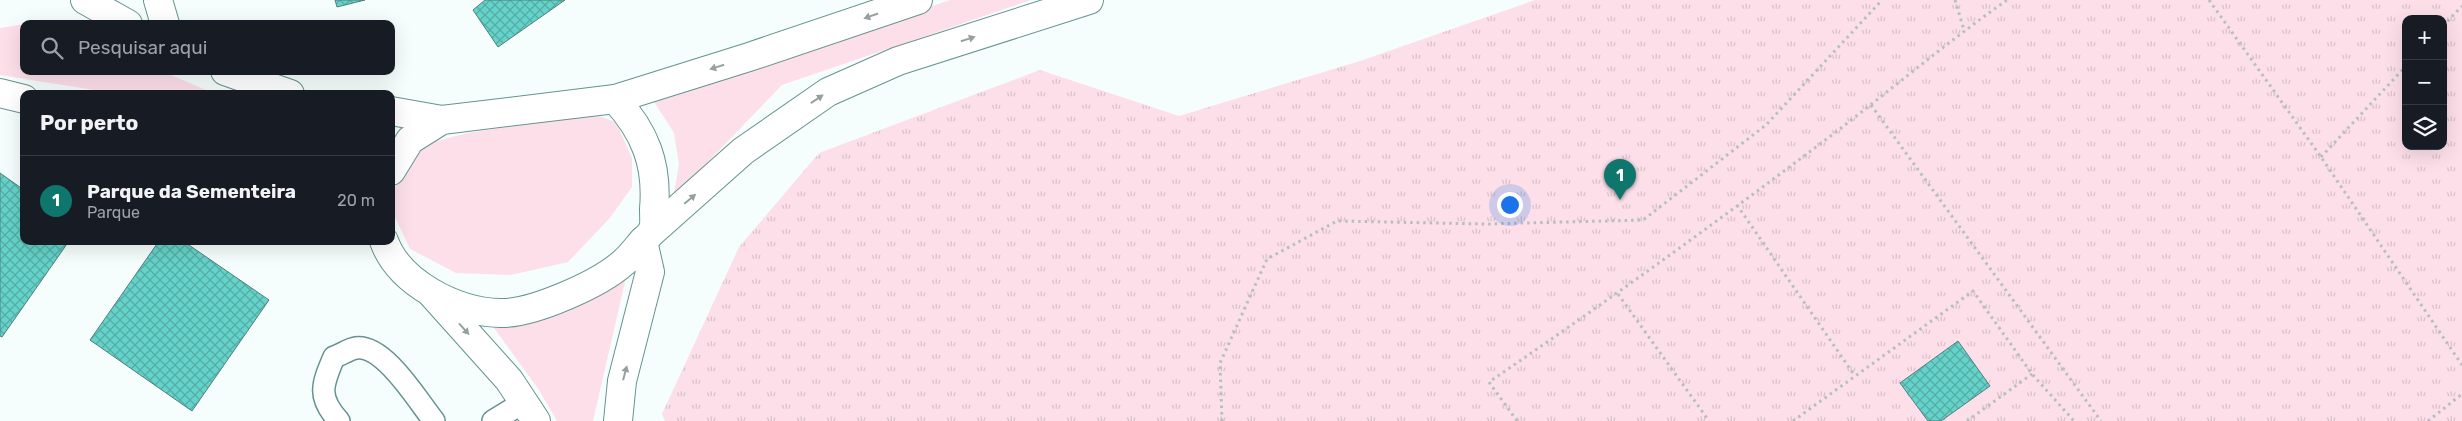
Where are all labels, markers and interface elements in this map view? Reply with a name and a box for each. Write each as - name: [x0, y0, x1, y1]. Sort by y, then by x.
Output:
- one-way arrow: [864, 13, 879, 20]
- map controls: [2402, 15, 2447, 150]
- button: +: [2402, 15, 2447, 60]
- search box: [20, 20, 395, 75]
- icon: search: [38, 34, 66, 62]
- one-way arrow: [961, 35, 976, 43]
- text: Pesquisar aqui: [78, 36, 207, 59]
- button: −: [2402, 60, 2447, 105]
- one-way arrow: [710, 64, 725, 72]
- one-way arrow: [811, 94, 824, 104]
- button: layers: [2402, 105, 2447, 150]
- text: Por perto: [40, 110, 138, 135]
- pin: 1: [1604, 159, 1636, 200]
- text: Parque da Sementeira: [87, 180, 296, 203]
- text: 1: [52, 191, 60, 210]
- text: 20 m: [337, 191, 375, 210]
- your location: [1497, 192, 1523, 218]
- one-way arrow: [683, 194, 696, 205]
- text: Parque: [87, 203, 140, 222]
- one-way arrow: [458, 323, 470, 335]
- one-way arrow: [621, 365, 629, 380]

